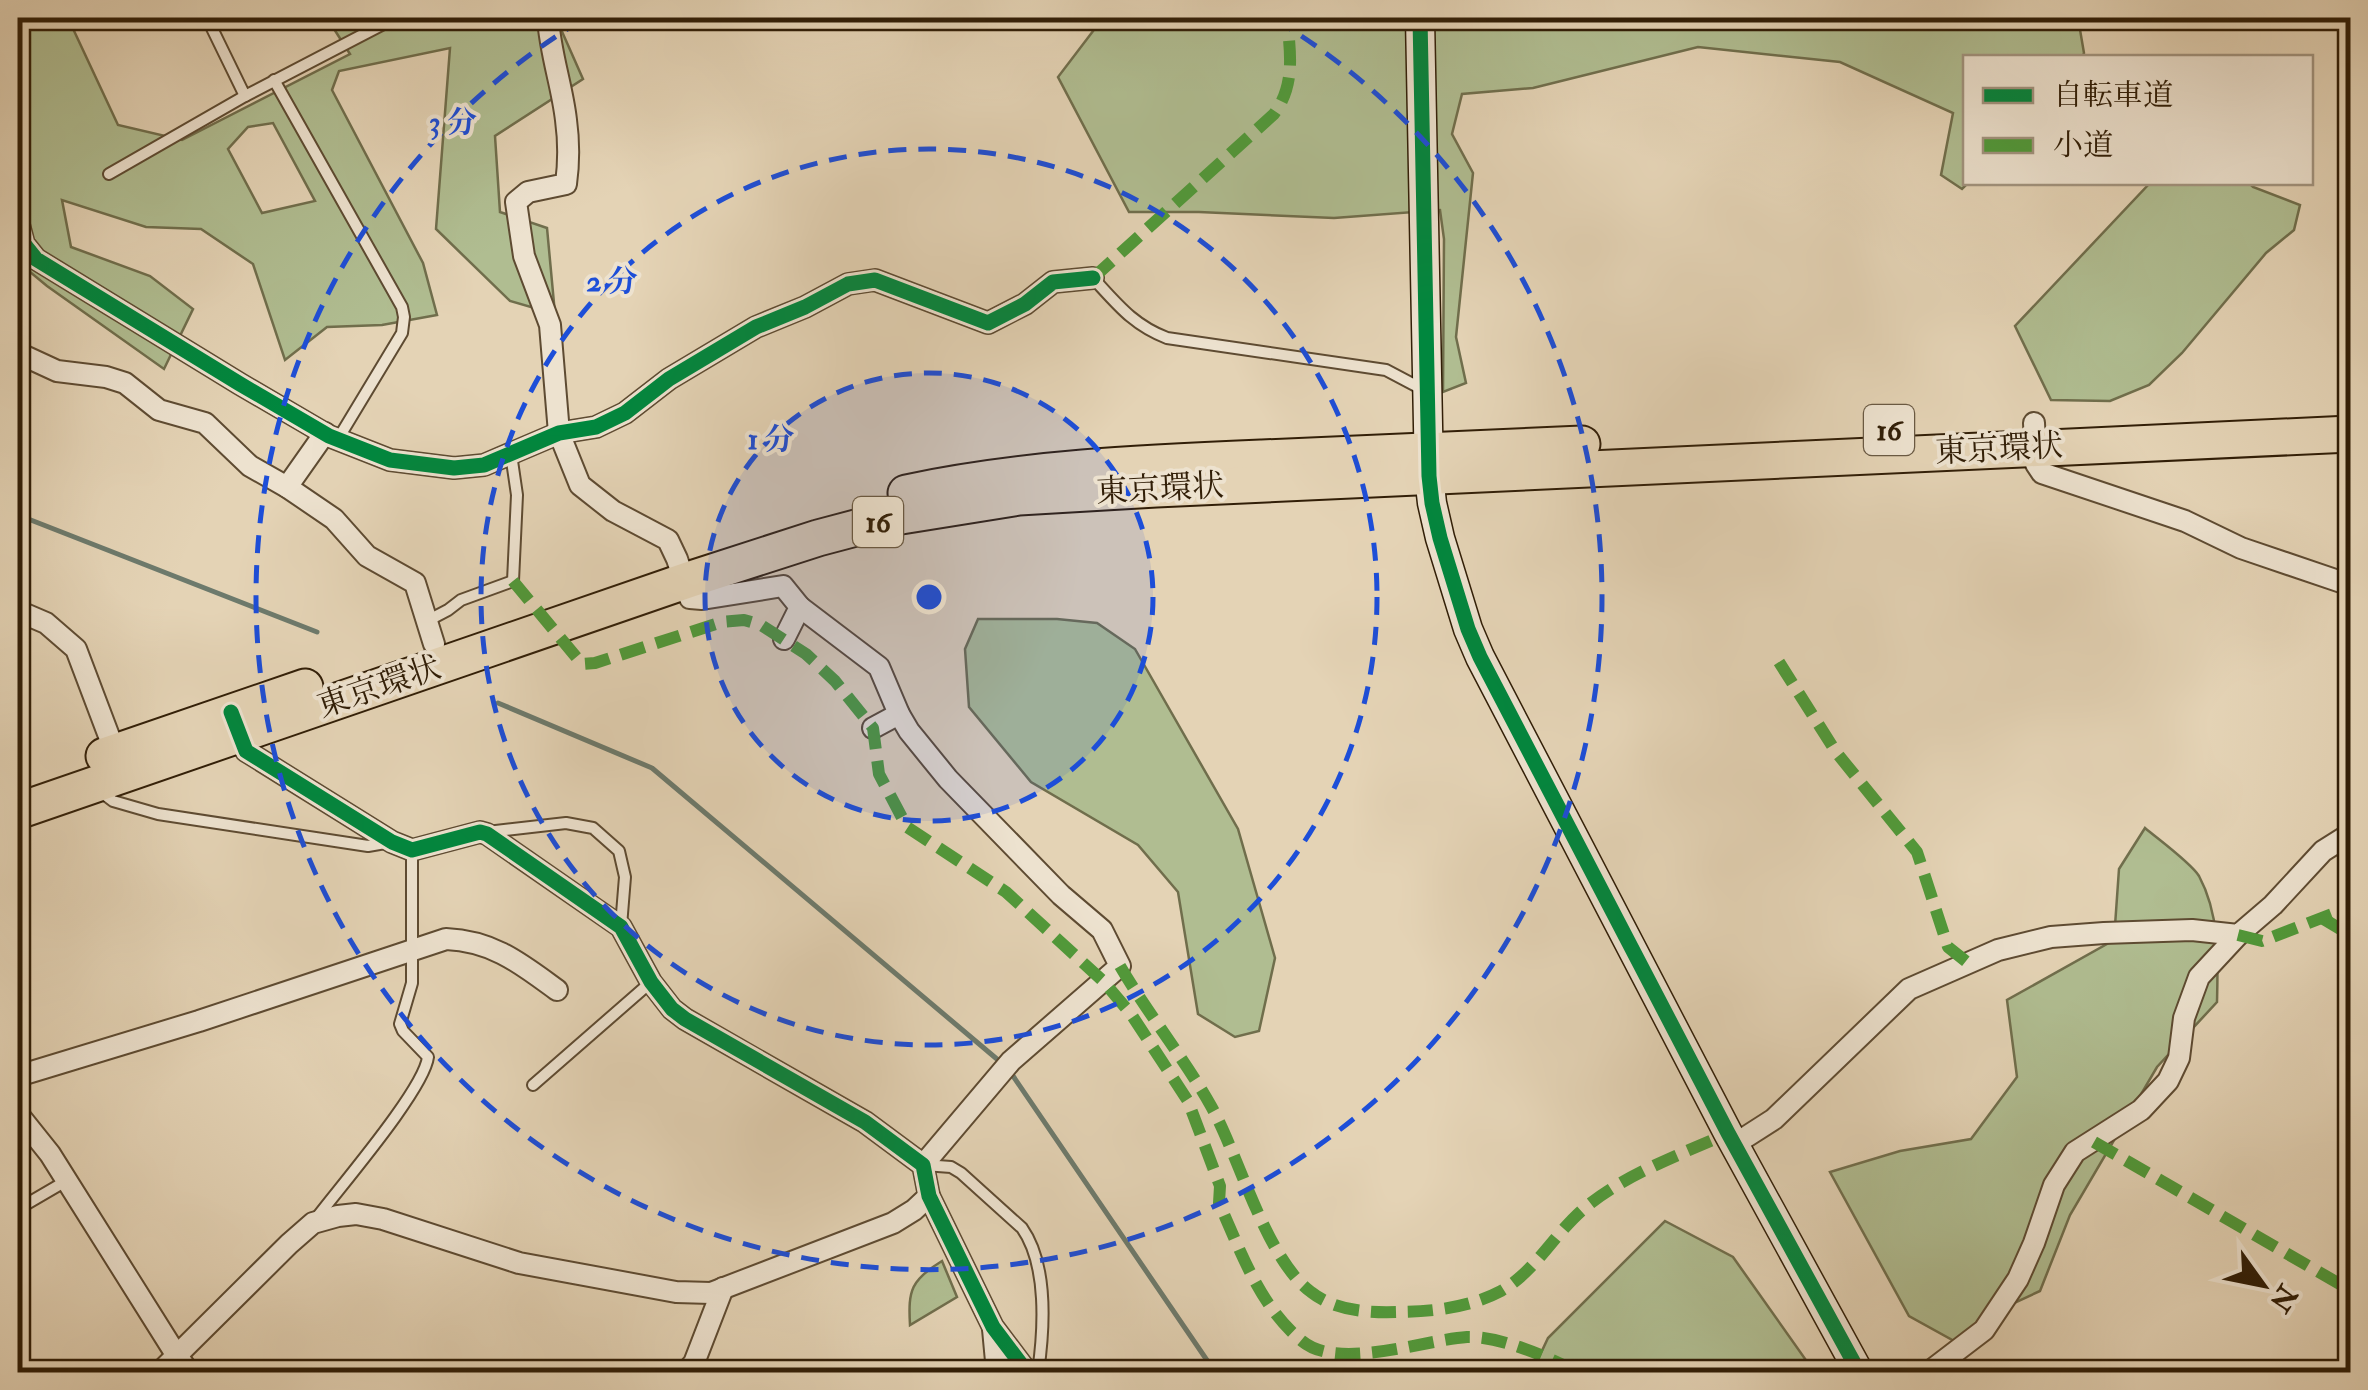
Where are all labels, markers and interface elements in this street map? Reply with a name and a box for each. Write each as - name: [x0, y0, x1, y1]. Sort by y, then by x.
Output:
- legend: [1963, 55, 2313, 185]
- text: 自転車道: [2053, 77, 2173, 114]
- text: 3 分: [429, 104, 477, 141]
- text: 小道: [2053, 127, 2113, 164]
- text: 2 分: [586, 263, 638, 300]
- road number: 16: [1864, 405, 1914, 455]
- text: 1 分: [747, 421, 795, 458]
- street label: 東京環状: [1934, 426, 2064, 472]
- street label: 東京環状: [1095, 466, 1225, 512]
- road number: 16: [853, 497, 903, 547]
- centre of rings: [911, 579, 947, 615]
- street label: 東京環状: [312, 647, 446, 727]
- north arrow: [2213, 1235, 2313, 1335]
- text: N: [2261, 1277, 2305, 1319]

